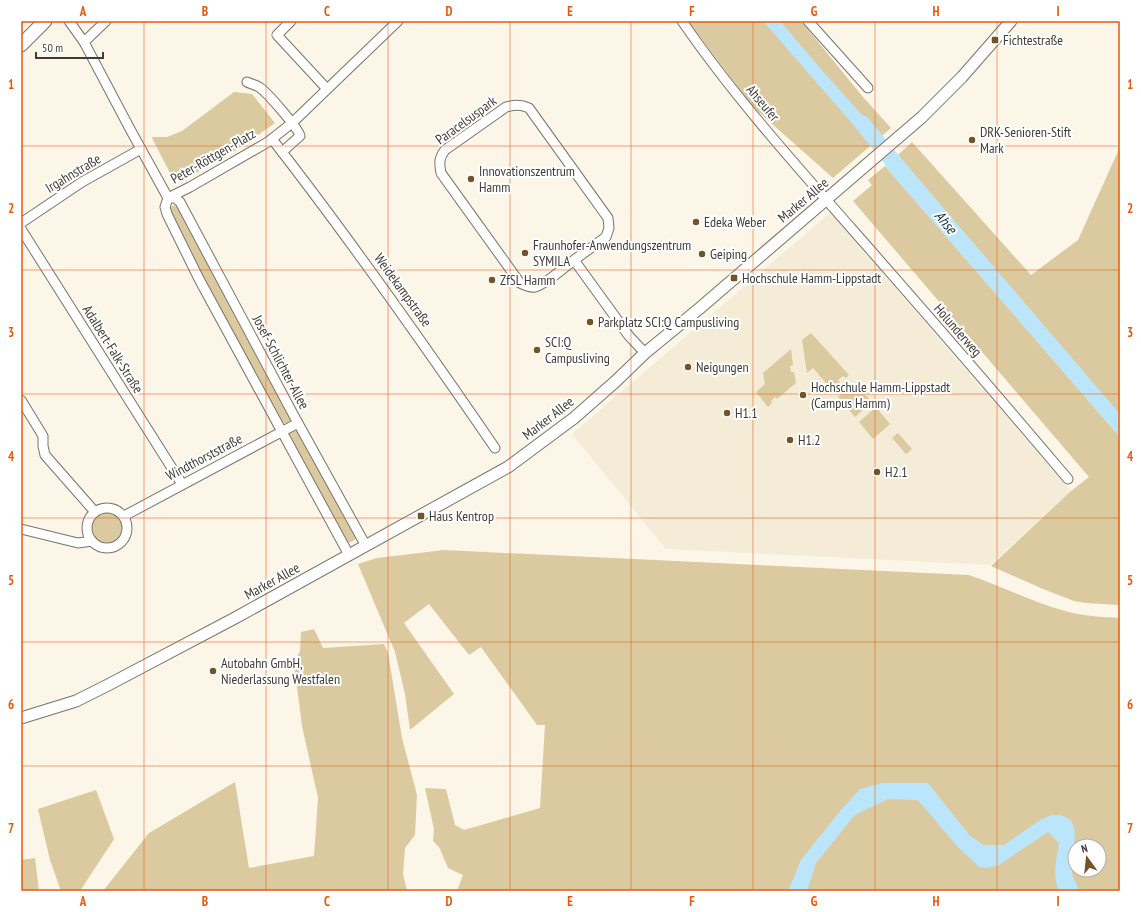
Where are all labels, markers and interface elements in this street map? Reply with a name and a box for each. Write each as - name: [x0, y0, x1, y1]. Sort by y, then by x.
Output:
- text: A: [79, 3, 87, 20]
- text: B: [202, 3, 208, 20]
- text: C: [324, 3, 330, 20]
- text: D: [446, 3, 453, 20]
- text: E: [567, 3, 573, 20]
- text: F: [689, 3, 695, 20]
- text: G: [811, 3, 818, 20]
- text: H: [933, 3, 940, 20]
- text: I: [1056, 3, 1060, 20]
- place label: Fichtestraße: [1003, 31, 1063, 49]
- scale bar: [36, 34, 103, 60]
- marker: Fichtestraße: [990, 35, 1000, 45]
- text: 50 m: [42, 40, 63, 55]
- text: 1: [8, 76, 14, 93]
- text: 1: [1127, 76, 1133, 93]
- street label: Ahseufer: [742, 81, 784, 125]
- street label: Paracelsuspark: [432, 91, 501, 148]
- place label: DRK-Senioren-Stift Mark: [980, 123, 1071, 157]
- street label: Peter-Röttgen-Platz: [167, 124, 259, 188]
- marker: DRK-Senioren-Stift Mark: [967, 135, 977, 145]
- street label: Irgahnstraße: [42, 149, 104, 197]
- place label: Innovationszentrum Hamm: [479, 162, 575, 196]
- marker: Innovationszentrum Hamm: [466, 174, 476, 184]
- street label: Marker Allee: [774, 174, 832, 226]
- text: 2: [8, 200, 14, 217]
- text: 2: [1127, 200, 1133, 217]
- water label: Ahse: [931, 206, 962, 238]
- place label: Edeka Weber: [704, 213, 766, 231]
- marker: Edeka Weber: [691, 217, 701, 227]
- place label: Fraunhofer-Anwendungszentrum SYMILA: [533, 236, 691, 270]
- place label: Geiping: [710, 245, 747, 263]
- marker: Fraunhofer-Anwendungszentrum SYMILA: [520, 248, 530, 258]
- marker: Geiping: [697, 249, 707, 259]
- street label: Weidekampstraße: [370, 250, 436, 330]
- place label: Hochschule Hamm-Lippstadt: [742, 269, 881, 287]
- place label: ZfSL Hamm: [500, 271, 555, 289]
- marker: Hochschule Hamm-Lippstadt: [729, 273, 739, 283]
- marker: ZfSL Hamm: [487, 275, 497, 285]
- street label: Holunderweg: [930, 300, 986, 360]
- street label: Adalbert-Falk-Straße: [79, 302, 147, 397]
- street label: Josef-Schlichter-Allee: [248, 311, 313, 412]
- place label: Parkplatz SCI:Q Campusliving: [598, 313, 739, 331]
- marker: Parkplatz SCI:Q Campusliving: [585, 317, 595, 327]
- text: 3: [8, 324, 14, 341]
- text: 3: [1127, 324, 1133, 341]
- place label: SCI:Q Campusliving: [545, 333, 610, 367]
- marker: SCI:Q Campusliving: [532, 345, 542, 355]
- place label: Neigungen: [696, 358, 749, 376]
- marker: Neigungen: [683, 362, 693, 372]
- place label: Hochschule Hamm-Lippstadt (Campus Hamm): [811, 378, 950, 412]
- marker: Hochschule Hamm-Lippstadt (Campus Hamm): [798, 390, 808, 400]
- street label: Marker Allee: [519, 392, 578, 444]
- place label: H1.1: [735, 404, 758, 422]
- marker: H1.1: [722, 408, 732, 418]
- street label: Windthorststraße: [163, 429, 245, 485]
- place label: H1.2: [798, 431, 821, 449]
- marker: H1.2: [785, 435, 795, 445]
- text: 4: [8, 448, 15, 465]
- text: 4: [1127, 448, 1134, 465]
- place label: H2.1: [885, 463, 908, 481]
- marker: H2.1: [872, 467, 882, 477]
- place label: Haus Kentrop: [429, 507, 494, 525]
- marker: Haus Kentrop: [416, 511, 426, 521]
- street label: Marker Allee: [241, 558, 303, 604]
- text: 5: [8, 572, 14, 589]
- text: 5: [1127, 572, 1133, 589]
- place label: Autobahn GmbH, Niederlassung Westfalen: [221, 654, 340, 688]
- marker: Autobahn GmbH, Niederlassung Westfalen: [208, 666, 218, 676]
- text: 6: [8, 696, 14, 713]
- text: 6: [1127, 696, 1133, 713]
- text: 7: [8, 820, 14, 837]
- text: 7: [1127, 820, 1133, 837]
- north arrow: [1067, 838, 1107, 878]
- text: N: [1080, 841, 1089, 856]
- text: A: [79, 893, 87, 910]
- text: B: [202, 893, 208, 910]
- text: C: [324, 893, 330, 910]
- text: D: [446, 893, 453, 910]
- text: E: [567, 893, 573, 910]
- text: F: [689, 893, 695, 910]
- text: G: [811, 893, 818, 910]
- text: H: [933, 893, 940, 910]
- text: I: [1056, 893, 1060, 910]

